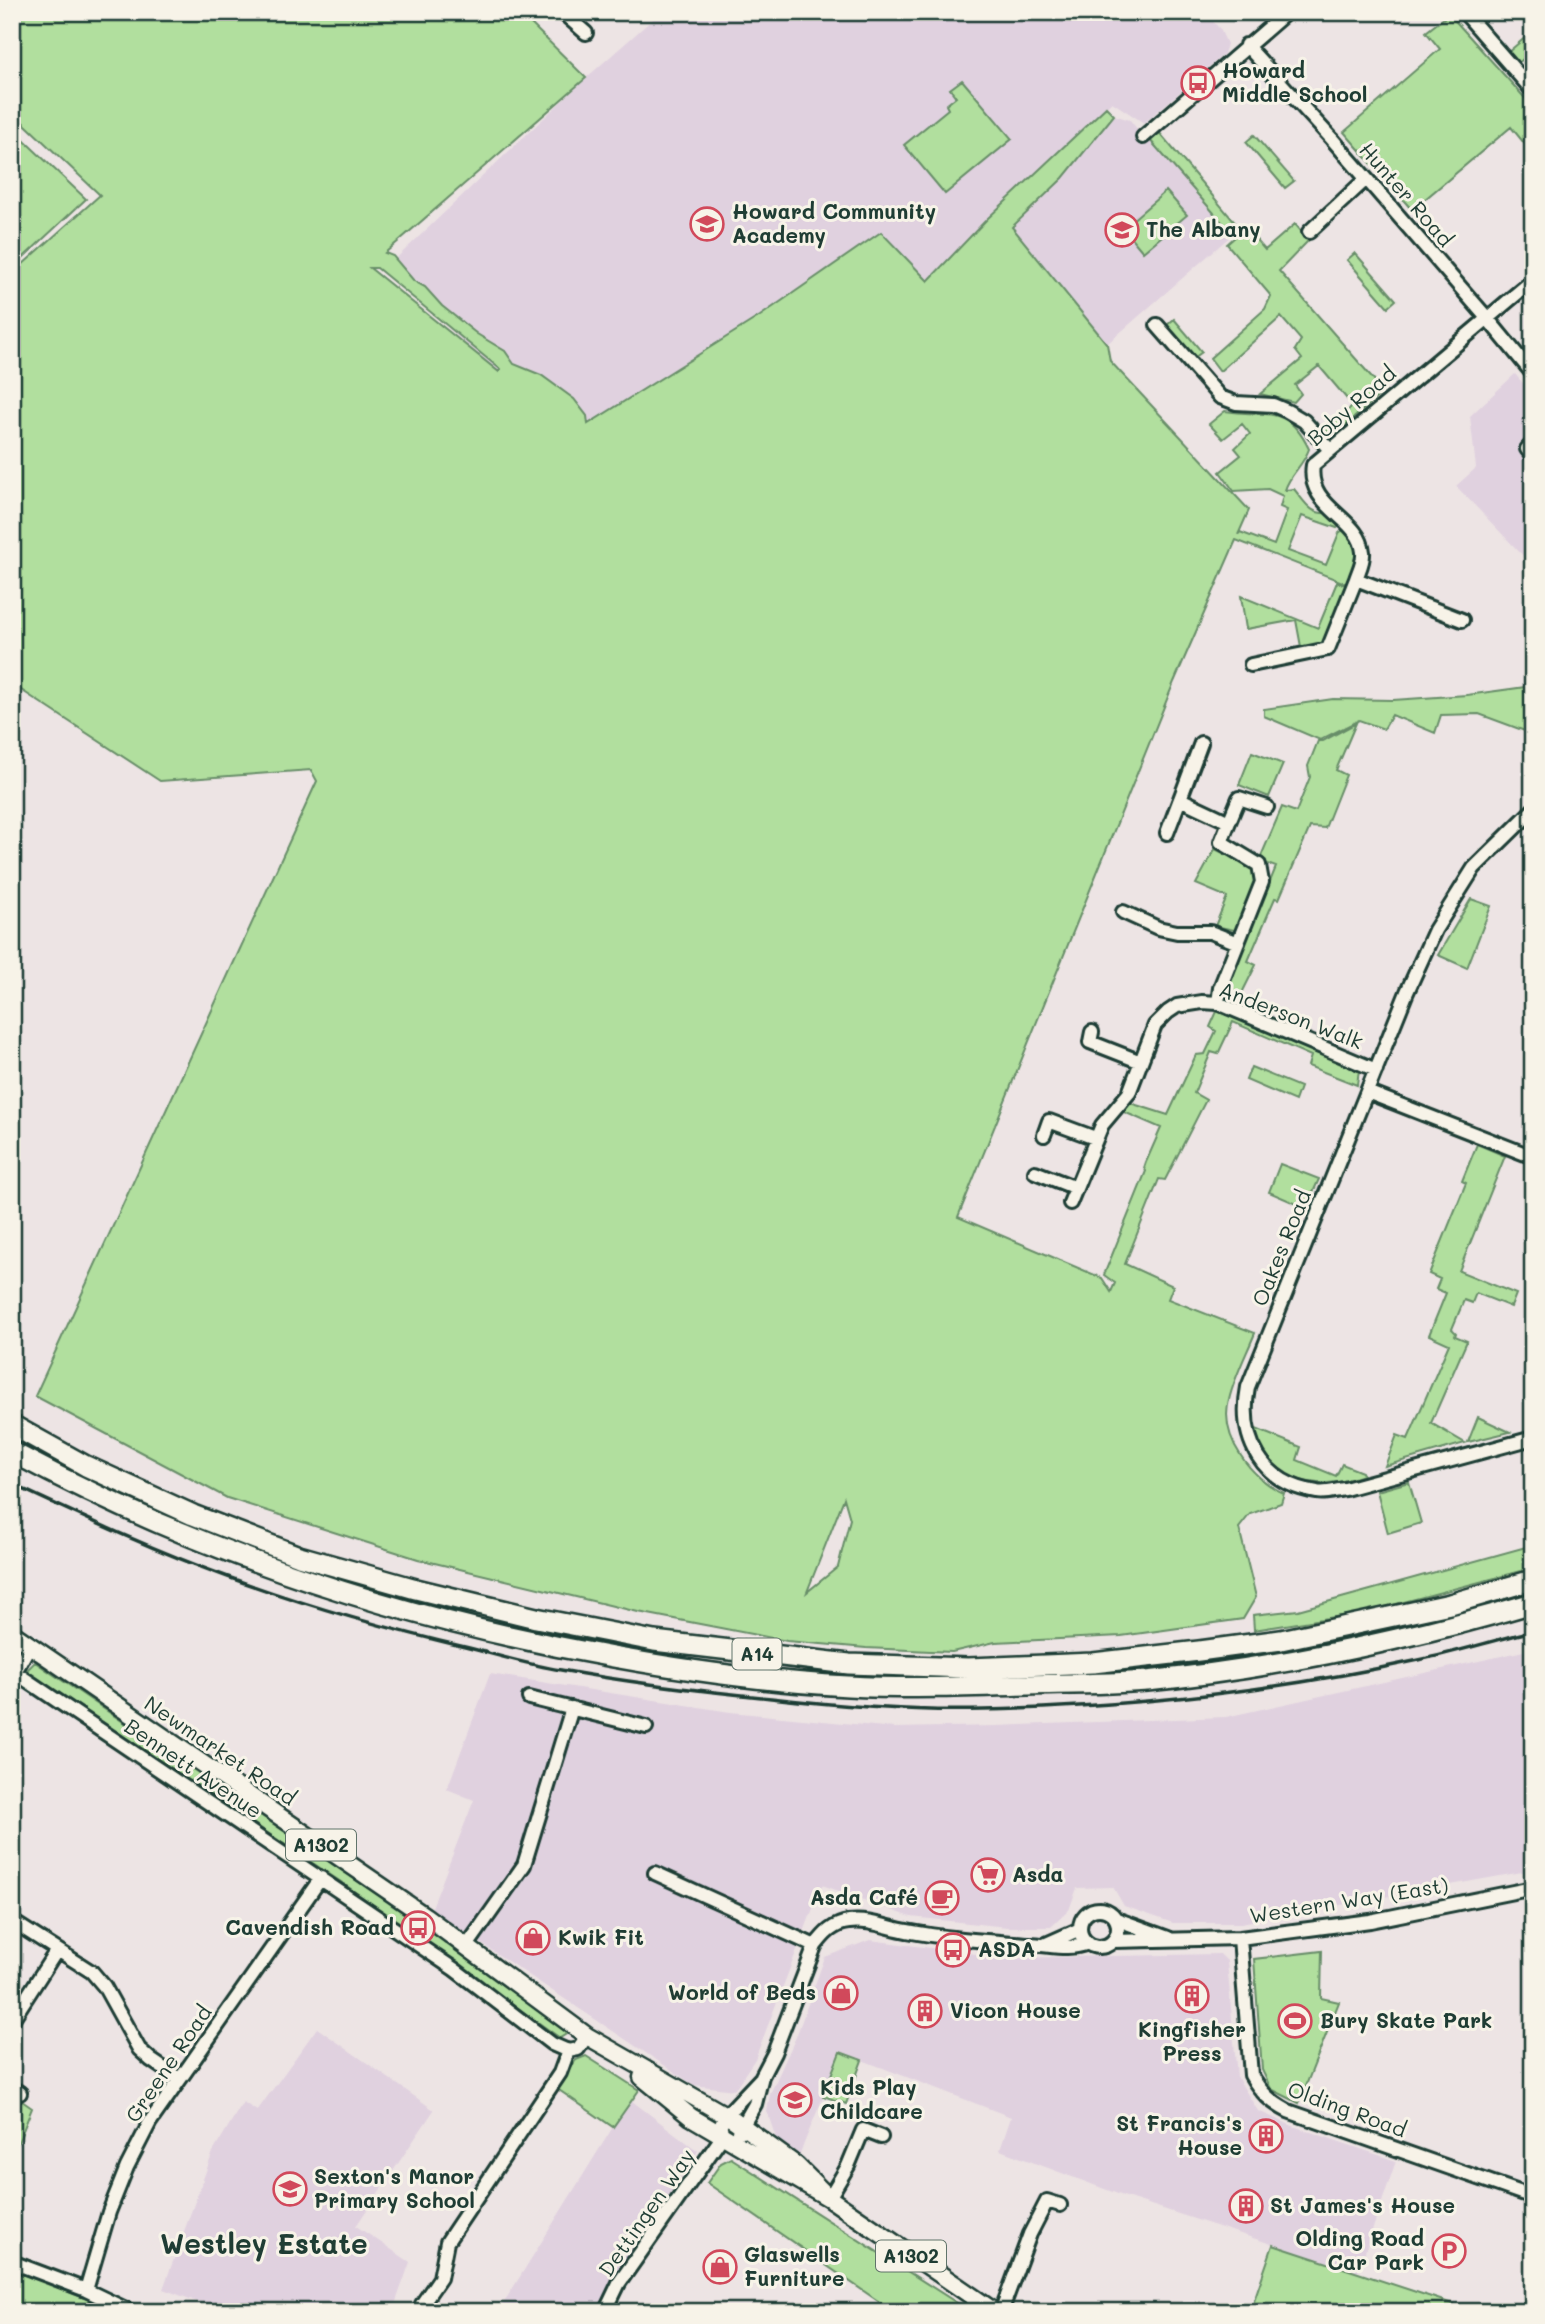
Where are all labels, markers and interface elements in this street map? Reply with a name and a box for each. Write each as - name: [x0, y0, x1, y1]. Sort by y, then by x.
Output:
- place label: Howard Middle School: [1222, 56, 1368, 107]
- bus stop icon: Howard Middle School: [1179, 64, 1217, 102]
- street label: Hunter Road: [1354, 136, 1460, 252]
- place label: Howard Community Academy: [732, 197, 936, 249]
- school or university icon: Howard Community Academy: [688, 205, 726, 243]
- school or university icon: The Albany: [1103, 211, 1141, 249]
- place label: The Albany: [1146, 215, 1261, 243]
- street label: Boby Road: [1301, 359, 1401, 451]
- street label: Anderson Walk: [1216, 975, 1367, 1054]
- street label: Oakes Road: [1245, 1185, 1316, 1310]
- road number: A14: [732, 1638, 782, 1670]
- street label: Newmarket Road: [140, 1689, 302, 1811]
- street label: Bennett Avenue: [120, 1712, 268, 1824]
- road number: A1302: [286, 1829, 356, 1860]
- supermarket icon: Asda: [969, 1856, 1007, 1894]
- place label: Asda: [1012, 1860, 1064, 1887]
- street label: Western Way (East): [1247, 1870, 1450, 1929]
- cafe icon: Asda Café: [923, 1879, 961, 1917]
- place label: Asda Café: [810, 1883, 918, 1910]
- bus stop icon: Cavendish Road: [399, 1909, 437, 1947]
- place label: Cavendish Road: [225, 1913, 394, 1940]
- shop icon: Kwik Fit: [514, 1919, 552, 1957]
- place label: Kwik Fit: [558, 1923, 644, 1950]
- bus stop icon: ASDA: [934, 1931, 972, 1969]
- place label: ASDA: [978, 1935, 1035, 1962]
- shop icon: World of Beds: [822, 1974, 860, 2012]
- building icon: Kingfisher Press: [1173, 1977, 1211, 2015]
- place label: World of Beds: [668, 1978, 816, 2005]
- building icon: Vicon House: [906, 1992, 944, 2030]
- place label: Vicon House: [950, 1996, 1081, 2023]
- street label: Greene Road: [119, 1999, 217, 2127]
- sports icon: Bury Skate Park: [1276, 2002, 1314, 2040]
- place label: Bury Skate Park: [1320, 2006, 1492, 2034]
- place label: Kingfisher Press: [1138, 2015, 1246, 2066]
- place label: Kids Play Childcare: [820, 2073, 923, 2124]
- street label: Olding Road: [1284, 2075, 1411, 2143]
- school or university icon: Kids Play Childcare: [776, 2081, 814, 2119]
- place label: St Francis's House: [1116, 2109, 1242, 2160]
- building icon: St Francis's House: [1247, 2117, 1285, 2155]
- street label: Dettingen Way: [592, 2143, 700, 2281]
- place label: Sexton's Manor Primary School: [314, 2162, 475, 2214]
- school or university icon: Sexton's Manor Primary School: [271, 2170, 309, 2208]
- building icon: St James's House: [1227, 2187, 1265, 2225]
- place label: St James's House: [1270, 2191, 1455, 2218]
- place label: Olding Road Car Park: [1295, 2224, 1424, 2275]
- district label: Westley Estate: [160, 2225, 368, 2262]
- parking icon: Olding Road Car Park: [1430, 2232, 1468, 2270]
- place label: Glaswells Furniture: [744, 2240, 844, 2291]
- road number: A1302: [876, 2240, 946, 2272]
- shop icon: Glaswells Furniture: [701, 2248, 739, 2286]

